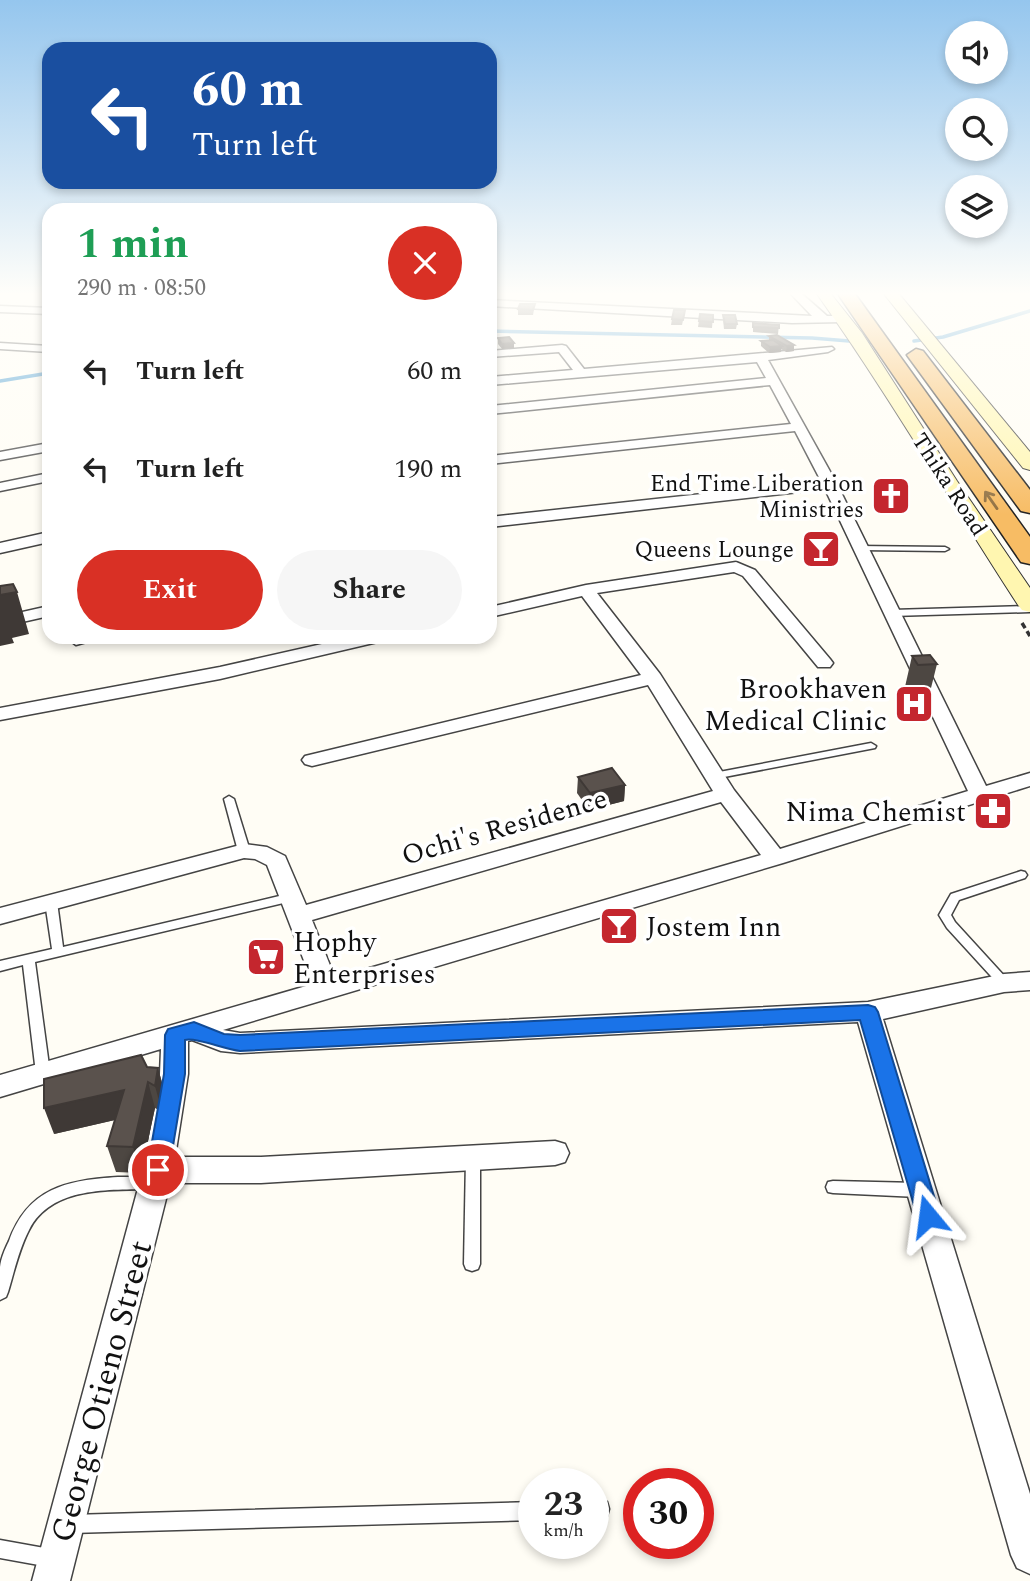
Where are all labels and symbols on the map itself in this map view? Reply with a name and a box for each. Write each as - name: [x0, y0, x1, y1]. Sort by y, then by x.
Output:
- street label: Thika Road: [902, 426, 995, 544]
- place label: End Time Liberation Ministries: [650, 467, 864, 528]
- church icon: End Time Liberation Ministries: [870, 475, 912, 517]
- one-way arrow: [984, 491, 998, 510]
- bar icon: Queens Lounge: [800, 528, 842, 570]
- place label: Queens Lounge: [635, 533, 794, 568]
- place label: Brookhaven Medical Clinic: [704, 668, 887, 743]
- hospital icon: Brookhaven Medical Clinic: [893, 683, 935, 725]
- street label: Ochi's Residence: [396, 777, 612, 877]
- pharmacy icon: Nima Chemist: [972, 790, 1014, 832]
- place label: Nima Chemist: [786, 791, 966, 834]
- bar icon: Jostem Inn: [598, 905, 640, 947]
- place label: Jostem Inn: [646, 906, 781, 949]
- place label: Hophy Enterprises: [293, 921, 436, 996]
- supermarket icon: Hophy Enterprises: [245, 936, 287, 978]
- pin: [128, 1140, 188, 1200]
- position arrow: [891, 1179, 965, 1253]
- street label: George Otieno Street: [38, 1235, 166, 1548]
- speed limit sign: 30: [623, 1468, 714, 1559]

